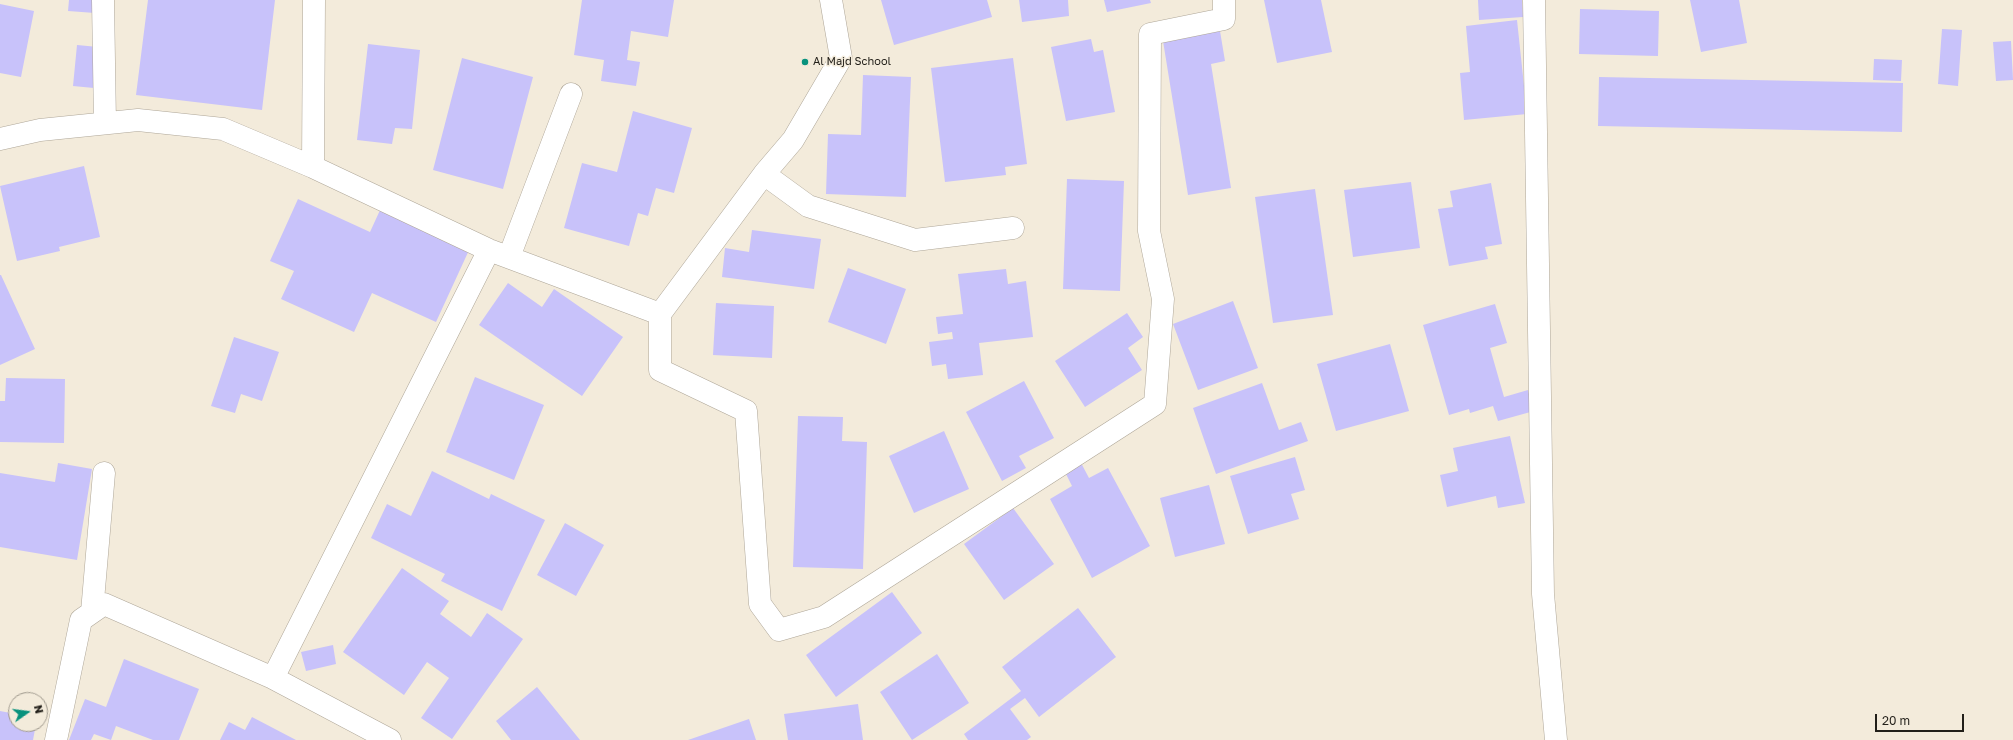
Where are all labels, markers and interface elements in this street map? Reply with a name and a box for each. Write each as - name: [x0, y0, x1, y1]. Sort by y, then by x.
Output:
- place label: Al Majd School: [813, 55, 891, 69]
- marker: Al Majd School: [800, 57, 810, 67]
- north arrow: [8, 692, 48, 732]
- text: N: [32, 704, 46, 715]
- scale bar: [1877, 706, 1966, 732]
- text: 20 m: [1882, 713, 1910, 728]

